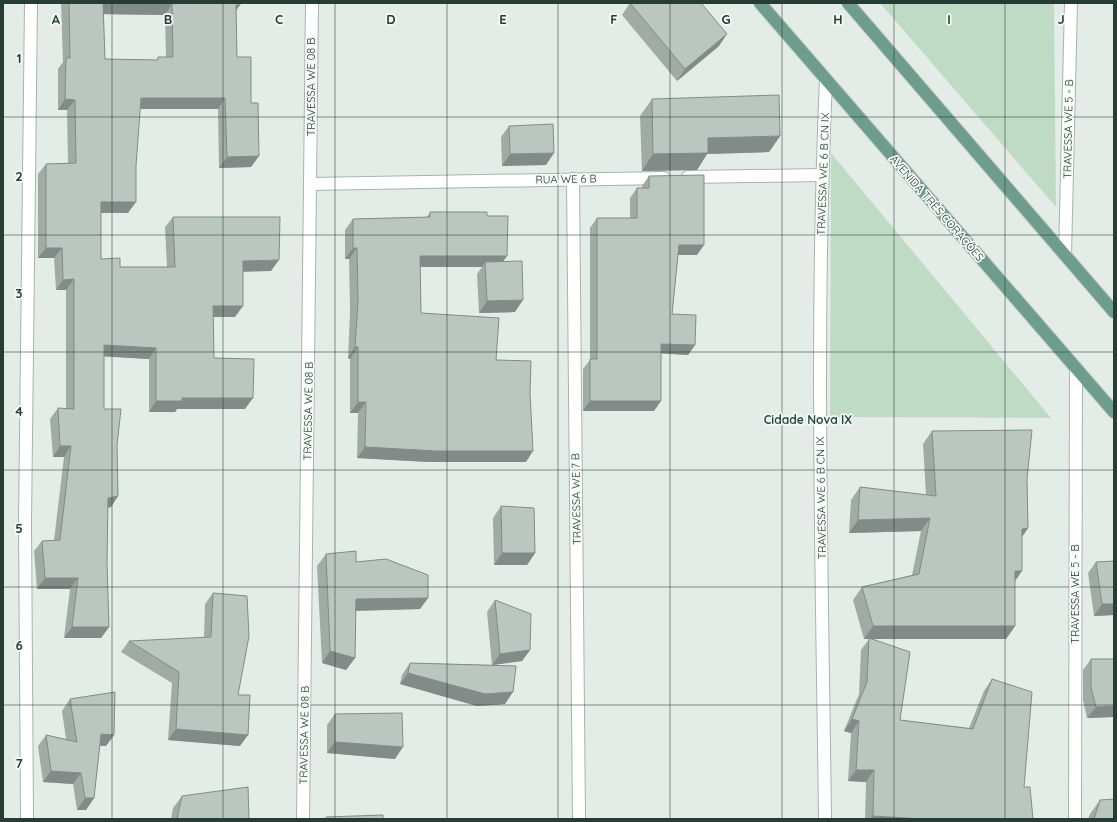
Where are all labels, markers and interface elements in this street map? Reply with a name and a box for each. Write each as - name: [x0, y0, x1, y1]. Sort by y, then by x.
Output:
- text: A: [52, 11, 61, 27]
- text: B: [164, 11, 172, 27]
- text: C: [275, 11, 283, 27]
- text: D: [386, 11, 396, 27]
- text: E: [499, 11, 507, 27]
- text: F: [610, 11, 618, 27]
- text: G: [721, 11, 731, 27]
- text: H: [833, 11, 843, 27]
- text: I: [947, 11, 951, 27]
- text: J: [1057, 11, 1065, 27]
- street label: TRAVESSA WE 08 B: [304, 38, 318, 136]
- text: 1: [16, 50, 22, 66]
- street label: TRAVESSA WE 5 - B: [1060, 79, 1076, 179]
- street label: TRAVESSA WE 6 B CN IX: [814, 112, 832, 236]
- street label: AVENIDA TRÊS CORAÇÕES: [887, 152, 987, 264]
- text: 2: [15, 168, 23, 184]
- street label: RUA WE 6 B: [535, 171, 597, 187]
- text: 3: [16, 285, 23, 301]
- street label: TRAVESSA WE 08 B: [300, 362, 316, 460]
- text: 4: [15, 403, 23, 419]
- district label: Cidade Nova IX: [764, 412, 852, 427]
- street label: TRAVESSA WE 6 B CN IX: [813, 436, 829, 559]
- street label: TRAVESSA WE 7 B: [568, 453, 584, 545]
- text: 5: [15, 520, 23, 536]
- street label: TRAVESSA WE 5 - B: [1068, 544, 1082, 644]
- text: 6: [15, 637, 23, 653]
- street label: TRAVESSA WE 08 B: [296, 686, 312, 784]
- text: 7: [15, 755, 23, 771]

